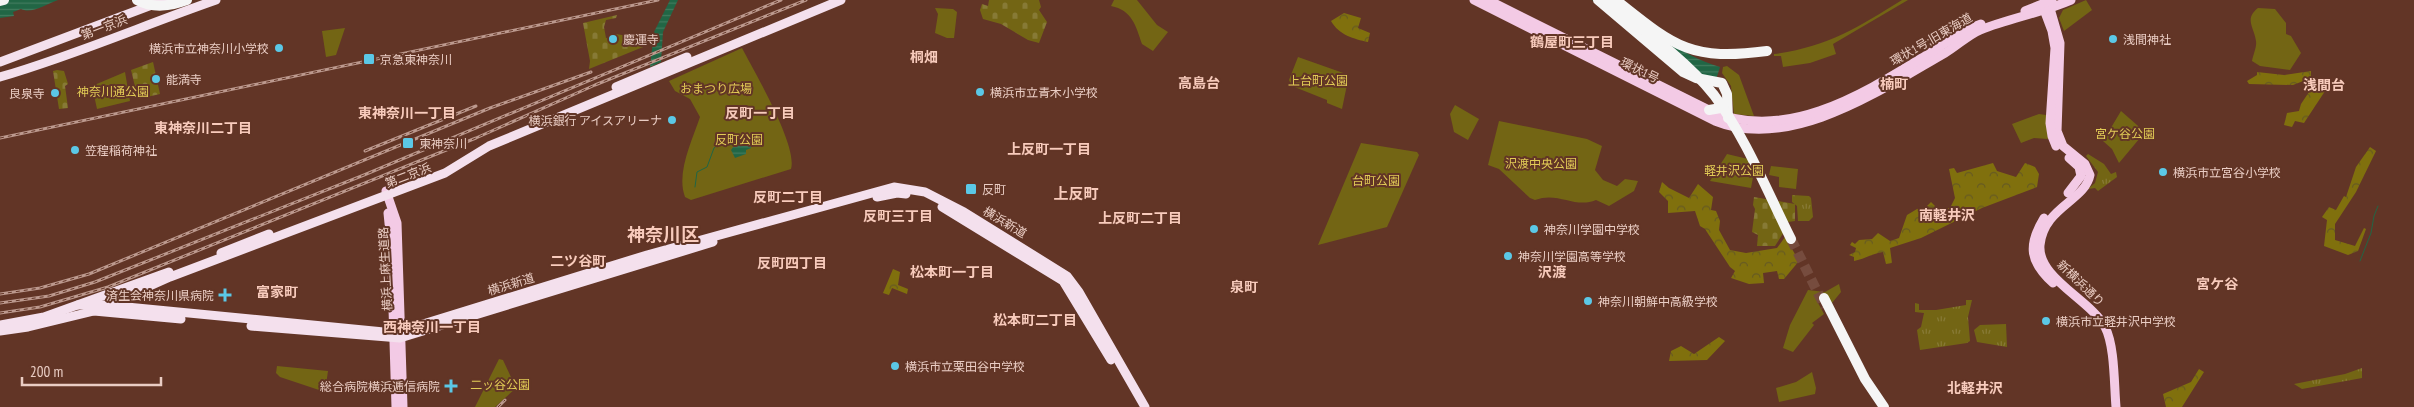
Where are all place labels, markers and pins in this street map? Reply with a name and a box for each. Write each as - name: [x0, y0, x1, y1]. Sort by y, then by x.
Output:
- place label: 慶運寺: [623, 32, 659, 47]
- place label: 浅間神社: [2123, 32, 2171, 47]
- marker: 慶運寺: [607, 33, 619, 45]
- marker: 浅間神社: [2107, 33, 2119, 45]
- place label: 横浜市立神奈川小学校: [149, 41, 269, 56]
- marker: 横浜市立神奈川小学校: [273, 42, 285, 54]
- marker: 京急東神奈川: [362, 52, 376, 66]
- place label: 京急東神奈川: [380, 52, 452, 67]
- place label: 能満寺: [166, 72, 202, 87]
- marker: 能満寺: [150, 73, 162, 85]
- place label: 横浜市立青木小学校: [990, 85, 1098, 100]
- place label: 良泉寺: [9, 86, 45, 101]
- marker: 横浜市立青木小学校: [974, 86, 986, 98]
- marker: 良泉寺: [49, 87, 61, 99]
- place label: 横浜銀行 アイスアリーナ: [528, 113, 662, 128]
- marker: 横浜銀行 アイスアリーナ: [666, 114, 678, 126]
- marker: 東神奈川: [401, 136, 415, 150]
- place label: 東神奈川: [419, 136, 467, 151]
- place label: 笠䅣稲荷神社: [85, 143, 157, 158]
- marker: 笠䅣稲荷神社: [69, 144, 81, 156]
- place label: 横浜市立宮谷小学校: [2173, 165, 2281, 180]
- marker: 横浜市立宮谷小学校: [2157, 166, 2169, 178]
- marker: 反町: [964, 182, 978, 196]
- place label: 反町: [982, 182, 1006, 197]
- place label: 神奈川学園中学校: [1544, 222, 1640, 237]
- marker: 神奈川学園中学校: [1528, 223, 1540, 235]
- place label: 神奈川学園高等学校: [1518, 249, 1626, 264]
- marker: 神奈川学園高等学校: [1502, 250, 1514, 262]
- place label: 済生会神奈川県病院: [106, 288, 214, 303]
- marker: 済生会神奈川県病院: [218, 288, 232, 302]
- place label: 神奈川朝鮮中高級学校: [1598, 294, 1718, 309]
- marker: 神奈川朝鮮中高級学校: [1582, 295, 1594, 307]
- place label: 横浜市立軽井沢中学校: [2056, 314, 2176, 329]
- marker: 横浜市立軽井沢中学校: [2040, 315, 2052, 327]
- place label: 横浜市立栗田谷中学校: [905, 359, 1025, 374]
- marker: 横浜市立栗田谷中学校: [889, 360, 901, 372]
- place label: 総合病院横浜逓信病院: [320, 379, 440, 394]
- marker: 総合病院横浜逓信病院: [444, 379, 458, 393]

